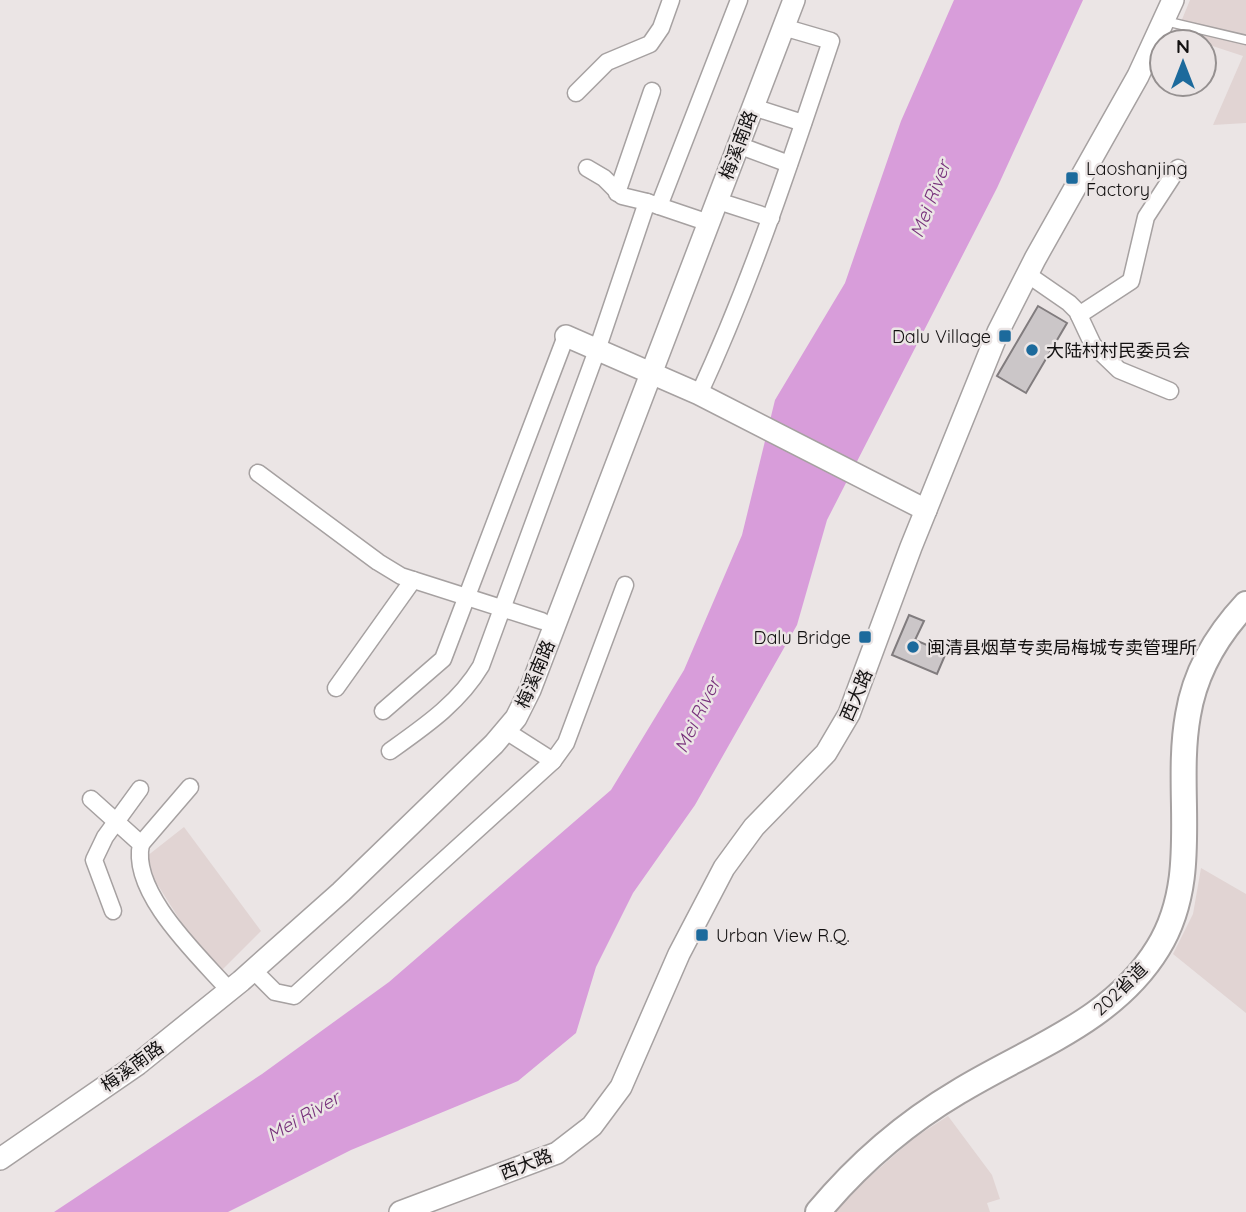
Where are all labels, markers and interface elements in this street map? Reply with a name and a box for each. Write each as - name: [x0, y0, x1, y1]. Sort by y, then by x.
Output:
- north arrow: [1148, 28, 1218, 98]
- text: N: [1176, 34, 1190, 58]
- street label: 梅溪南路: [714, 107, 762, 183]
- water label: Mei River: [904, 155, 957, 241]
- place label: Laoshanjing Factory: [1086, 157, 1188, 201]
- marker: Laoshanjing Factory: [1064, 170, 1080, 186]
- place label: Dalu Village: [892, 325, 991, 348]
- marker: Dalu Village: [997, 328, 1013, 344]
- place label: 大陆村村民委员会: [1046, 339, 1190, 362]
- marker: 大陆村村民委员会: [1024, 342, 1040, 358]
- place label: Dalu Bridge: [753, 626, 851, 649]
- marker: Dalu Bridge: [857, 629, 873, 645]
- street label: 梅溪南路: [510, 636, 560, 712]
- place label: 闽清县烟草专卖局梅城专卖管理所: [927, 636, 1197, 659]
- marker: 闽清县烟草专卖局梅城专卖管理所: [905, 639, 921, 655]
- street label: 西大路: [835, 666, 877, 724]
- water label: Mei River: [669, 671, 727, 756]
- place label: Urban View R.Q.: [716, 924, 850, 947]
- marker: Urban View R.Q.: [694, 927, 710, 943]
- street label: 202省道: [1088, 958, 1152, 1020]
- street label: 梅溪南路: [96, 1036, 168, 1096]
- water label: Mei River: [262, 1084, 346, 1147]
- street label: 西大路: [497, 1144, 555, 1184]

